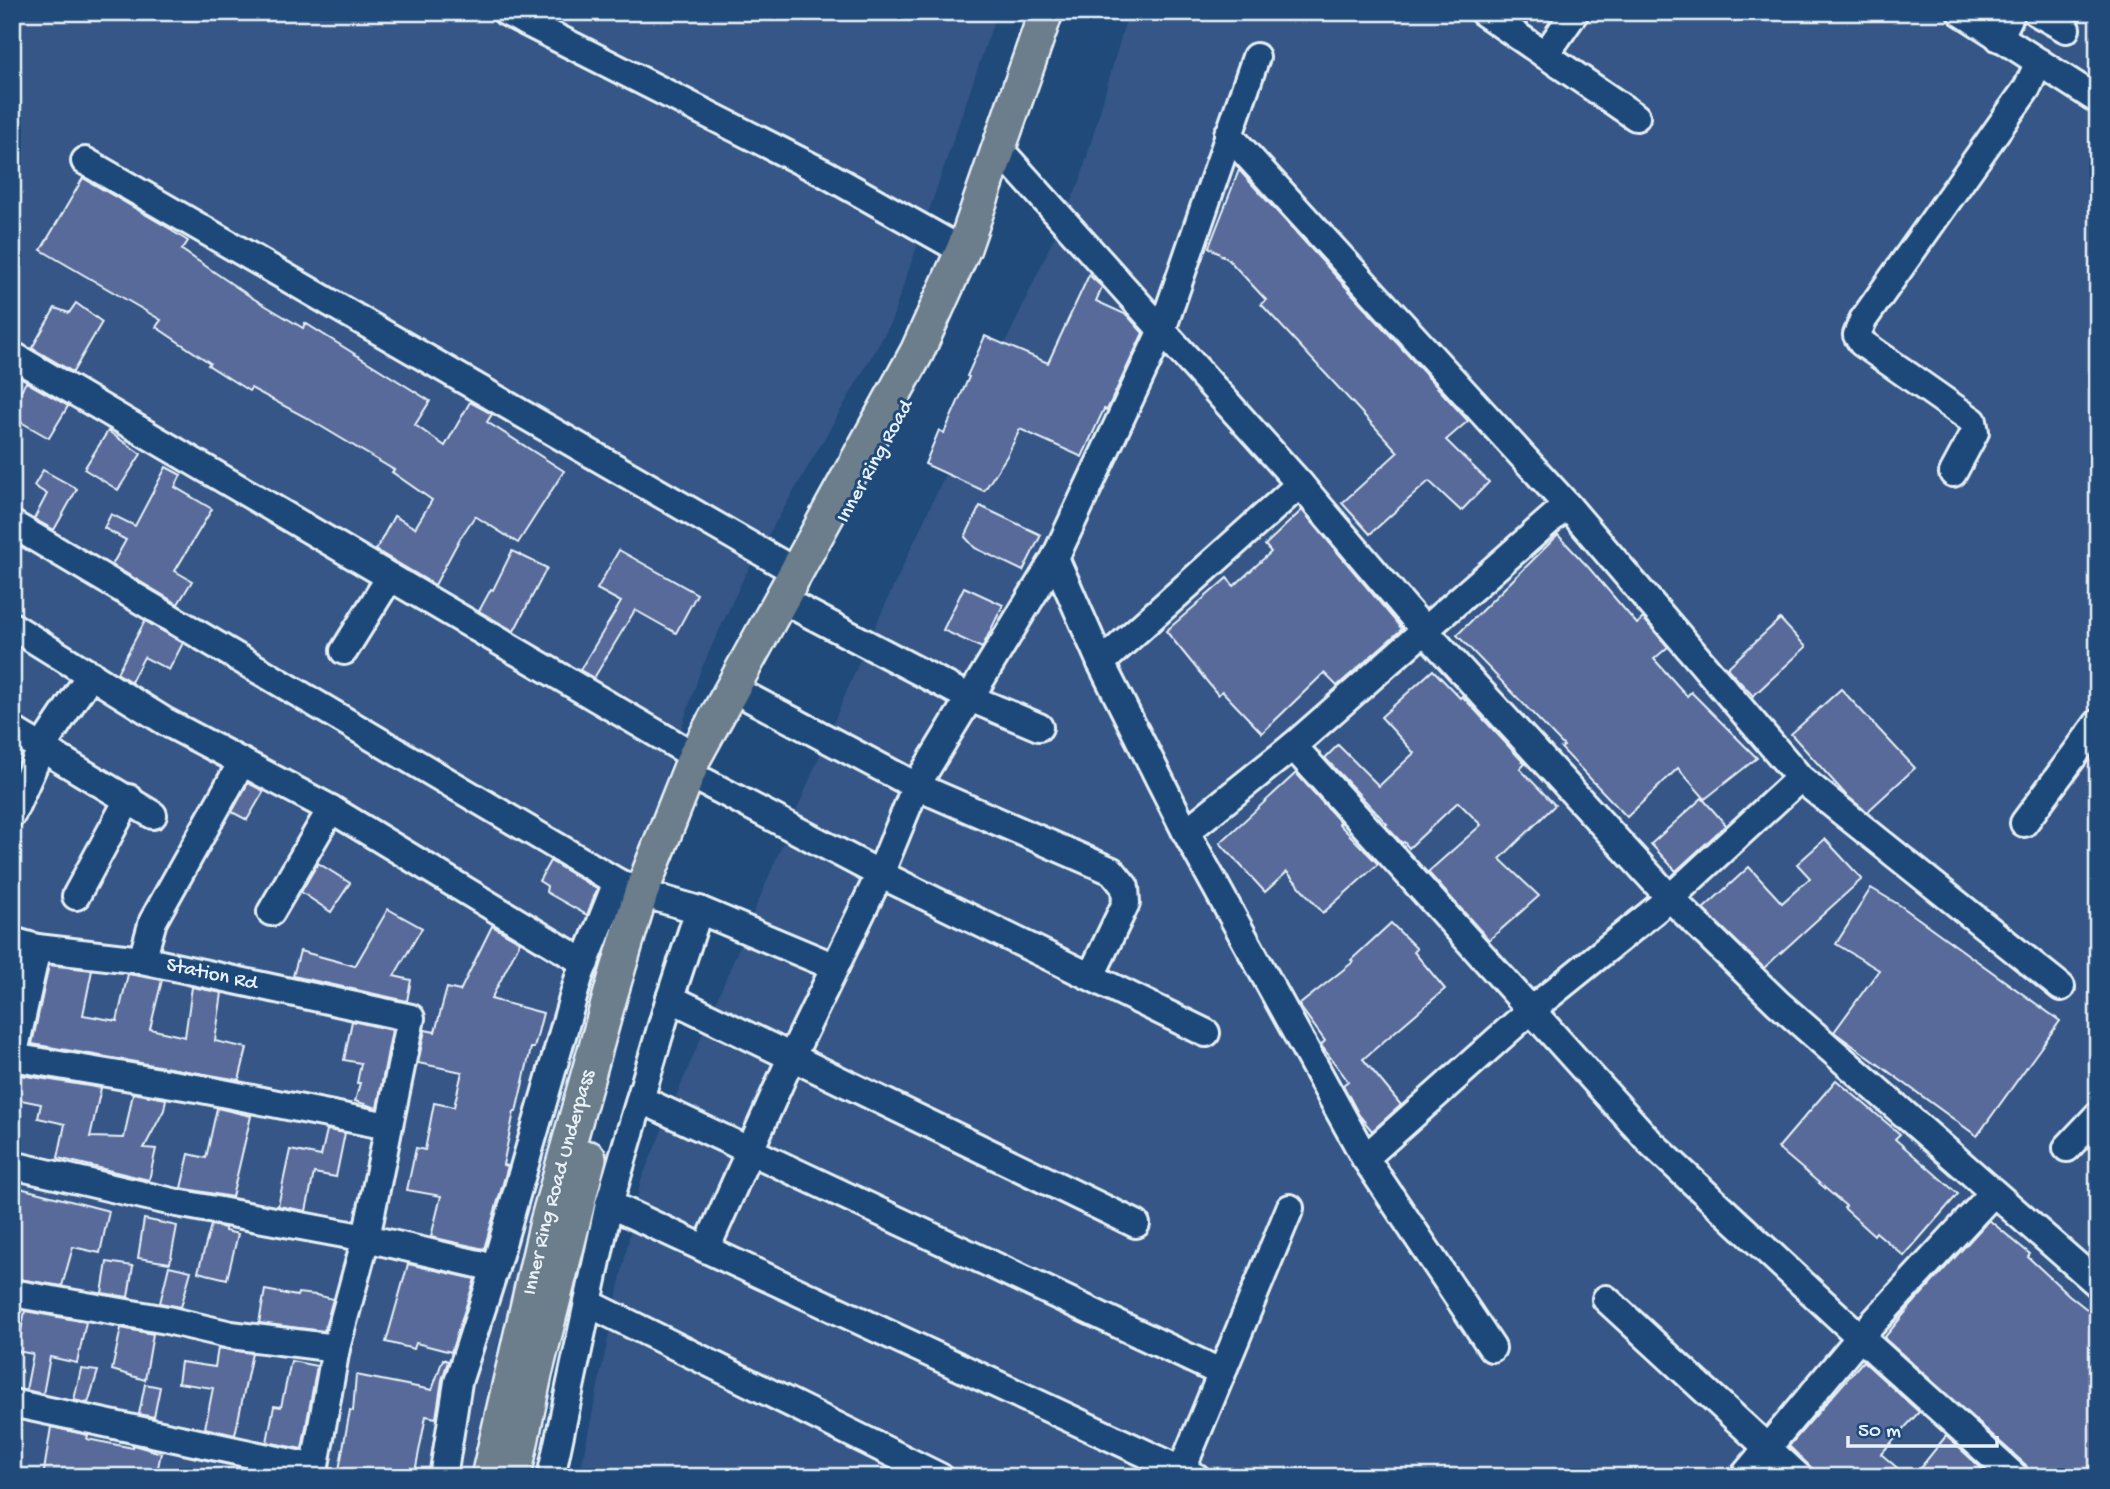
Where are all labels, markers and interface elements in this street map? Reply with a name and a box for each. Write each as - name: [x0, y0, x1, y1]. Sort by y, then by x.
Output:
- street label: Inner Ring Road: [832, 395, 921, 528]
- street label: Station Rd: [164, 953, 261, 997]
- street label: Inner Ring Road Underpass: [518, 1066, 602, 1298]
- scale bar: [1848, 1405, 1996, 1449]
- text: 50 m: [1858, 1420, 1901, 1445]

